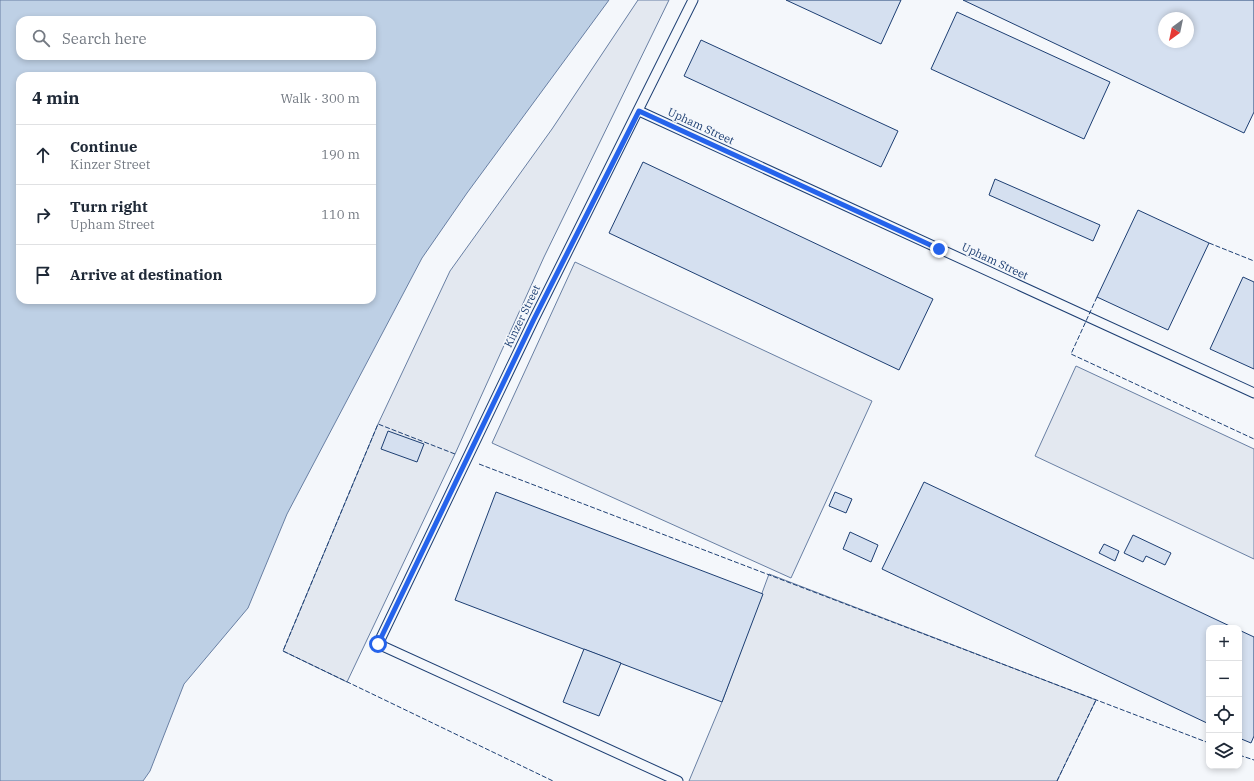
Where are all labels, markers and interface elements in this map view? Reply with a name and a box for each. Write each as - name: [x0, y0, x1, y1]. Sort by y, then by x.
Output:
- north arrow: [1158, 12, 1194, 48]
- search box: [16, 16, 376, 60]
- icon: search: [30, 27, 52, 49]
- text: Search here: [62, 29, 147, 48]
- text: 4 min: [32, 87, 80, 109]
- text: Walk · 300 m: [281, 90, 360, 107]
- street label: Upham Street: [666, 105, 737, 148]
- text: Continue: [70, 137, 137, 156]
- icon: ahead: [32, 144, 54, 166]
- text: 190 m: [321, 146, 360, 163]
- text: Kinzer Street: [70, 156, 150, 173]
- text: Turn right: [70, 197, 148, 216]
- icon: right: [32, 204, 54, 226]
- text: 110 m: [321, 206, 360, 223]
- text: Upham Street: [70, 216, 155, 233]
- route end: [930, 240, 948, 258]
- street label: Upham Street: [960, 240, 1031, 283]
- icon: arrive: [32, 264, 54, 286]
- text: Arrive at destination: [70, 265, 222, 284]
- street label: Kinzer Street: [501, 282, 543, 350]
- map controls: [1206, 625, 1242, 769]
- button: +: [1206, 625, 1242, 661]
- route start: [369, 635, 387, 653]
- button: −: [1206, 661, 1242, 697]
- button: locate: [1206, 697, 1242, 733]
- button: layers: [1206, 733, 1242, 769]

